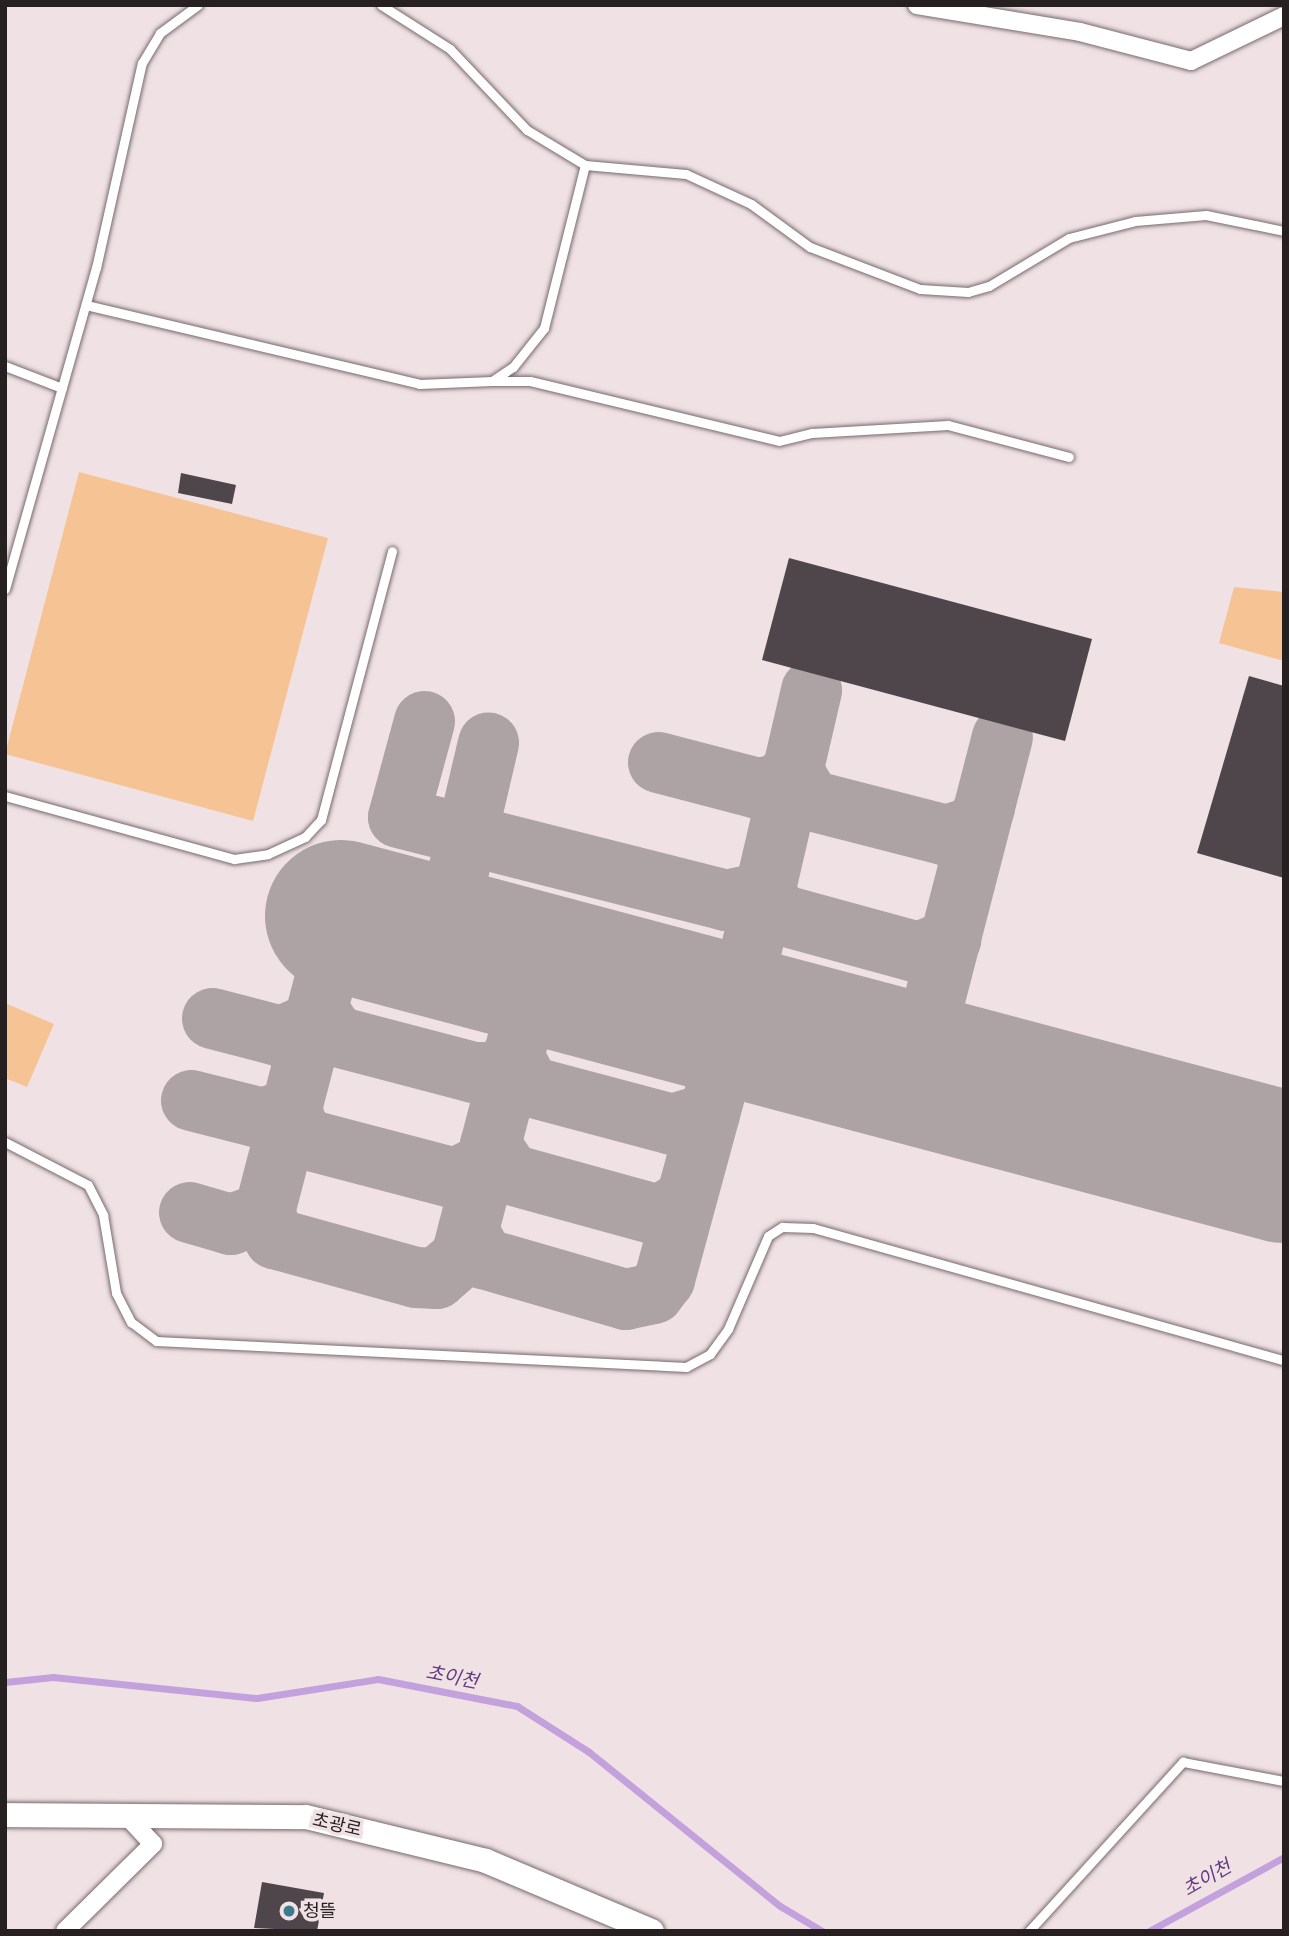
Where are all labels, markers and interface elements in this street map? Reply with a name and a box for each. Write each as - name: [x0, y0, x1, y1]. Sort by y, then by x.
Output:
- water label: 초이천: [424, 1661, 480, 1693]
- street label: 초광로: [310, 1809, 364, 1841]
- water label: 초이천: [1179, 1855, 1235, 1901]
- place label: 청뜰: [303, 1900, 336, 1922]
- marker: 청뜰: [281, 1903, 297, 1919]

